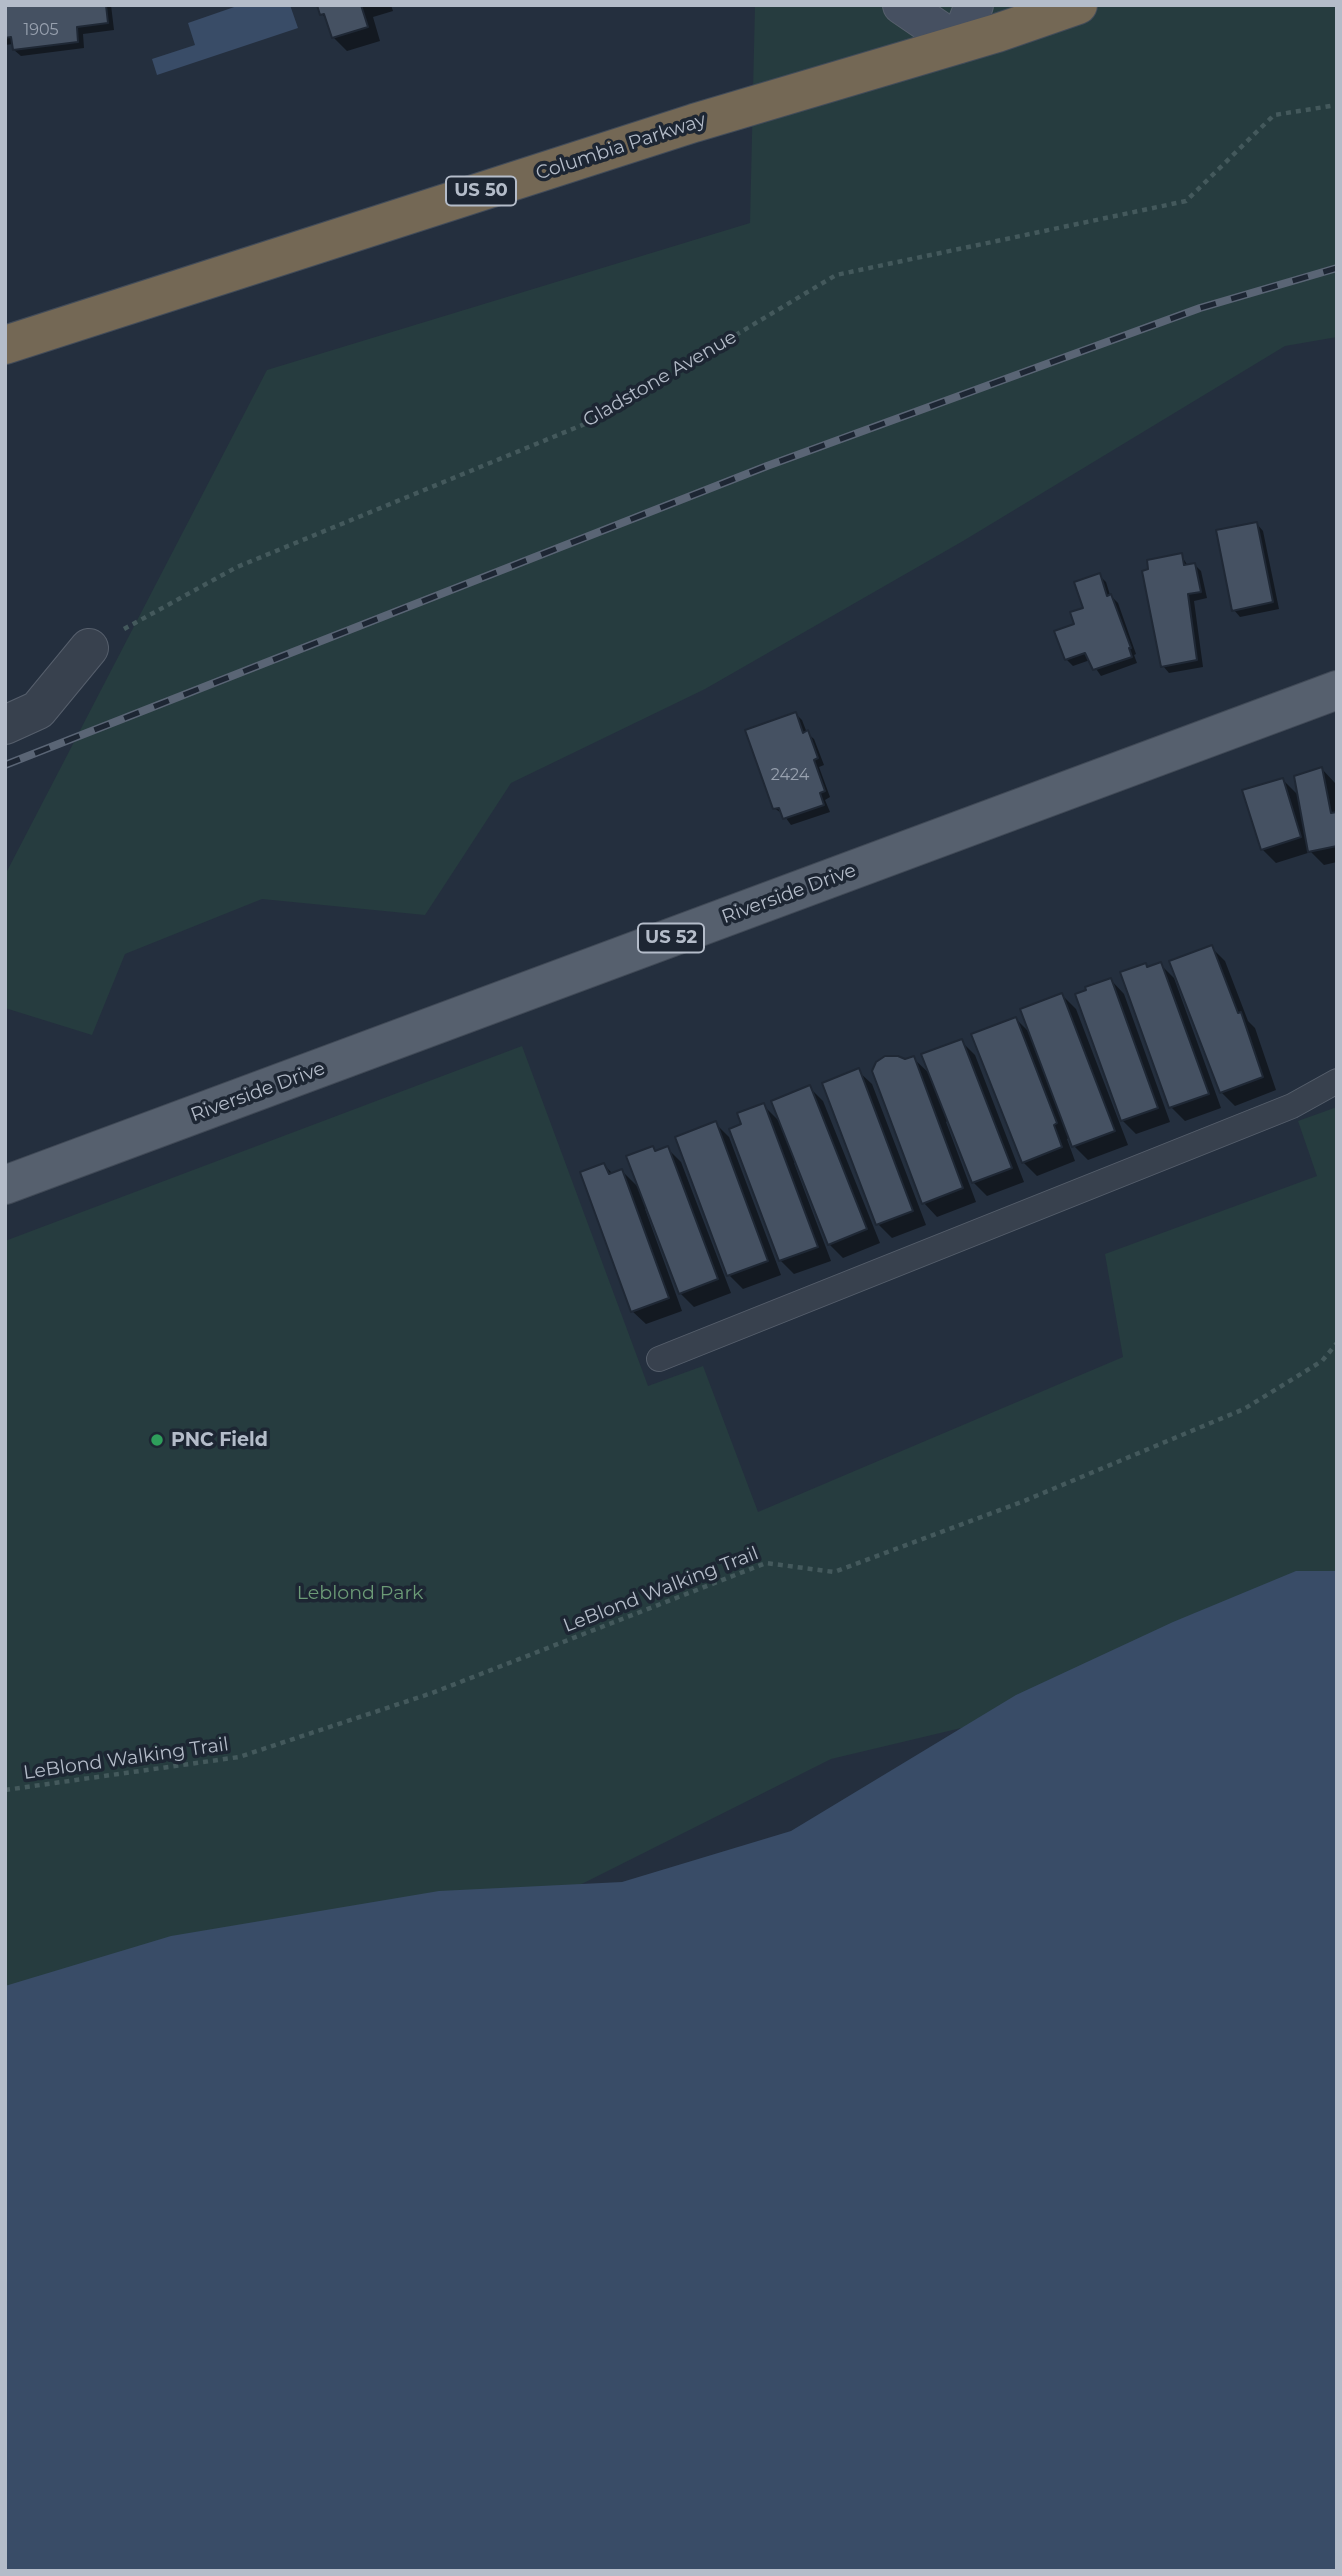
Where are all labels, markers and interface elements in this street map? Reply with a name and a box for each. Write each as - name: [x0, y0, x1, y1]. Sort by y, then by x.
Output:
- house number: 1905: [23, 20, 59, 40]
- street label: Columbia Parkway: [533, 109, 709, 185]
- road number: US 50: [446, 176, 516, 206]
- street label: Gladstone Avenue: [579, 326, 741, 432]
- house number: 2424: [771, 765, 809, 785]
- street label: Riverside Drive: [719, 859, 859, 929]
- road number: US 52: [638, 923, 704, 953]
- street label: Riverside Drive: [188, 1057, 328, 1127]
- place label: PNC Field: [171, 1429, 268, 1451]
- marker: PNC Field: [149, 1432, 165, 1448]
- street label: LeBlond Walking Trail: [560, 1542, 762, 1638]
- park label: Leblond Park: [297, 1582, 423, 1604]
- street label: LeBlond Walking Trail: [22, 1733, 230, 1785]

